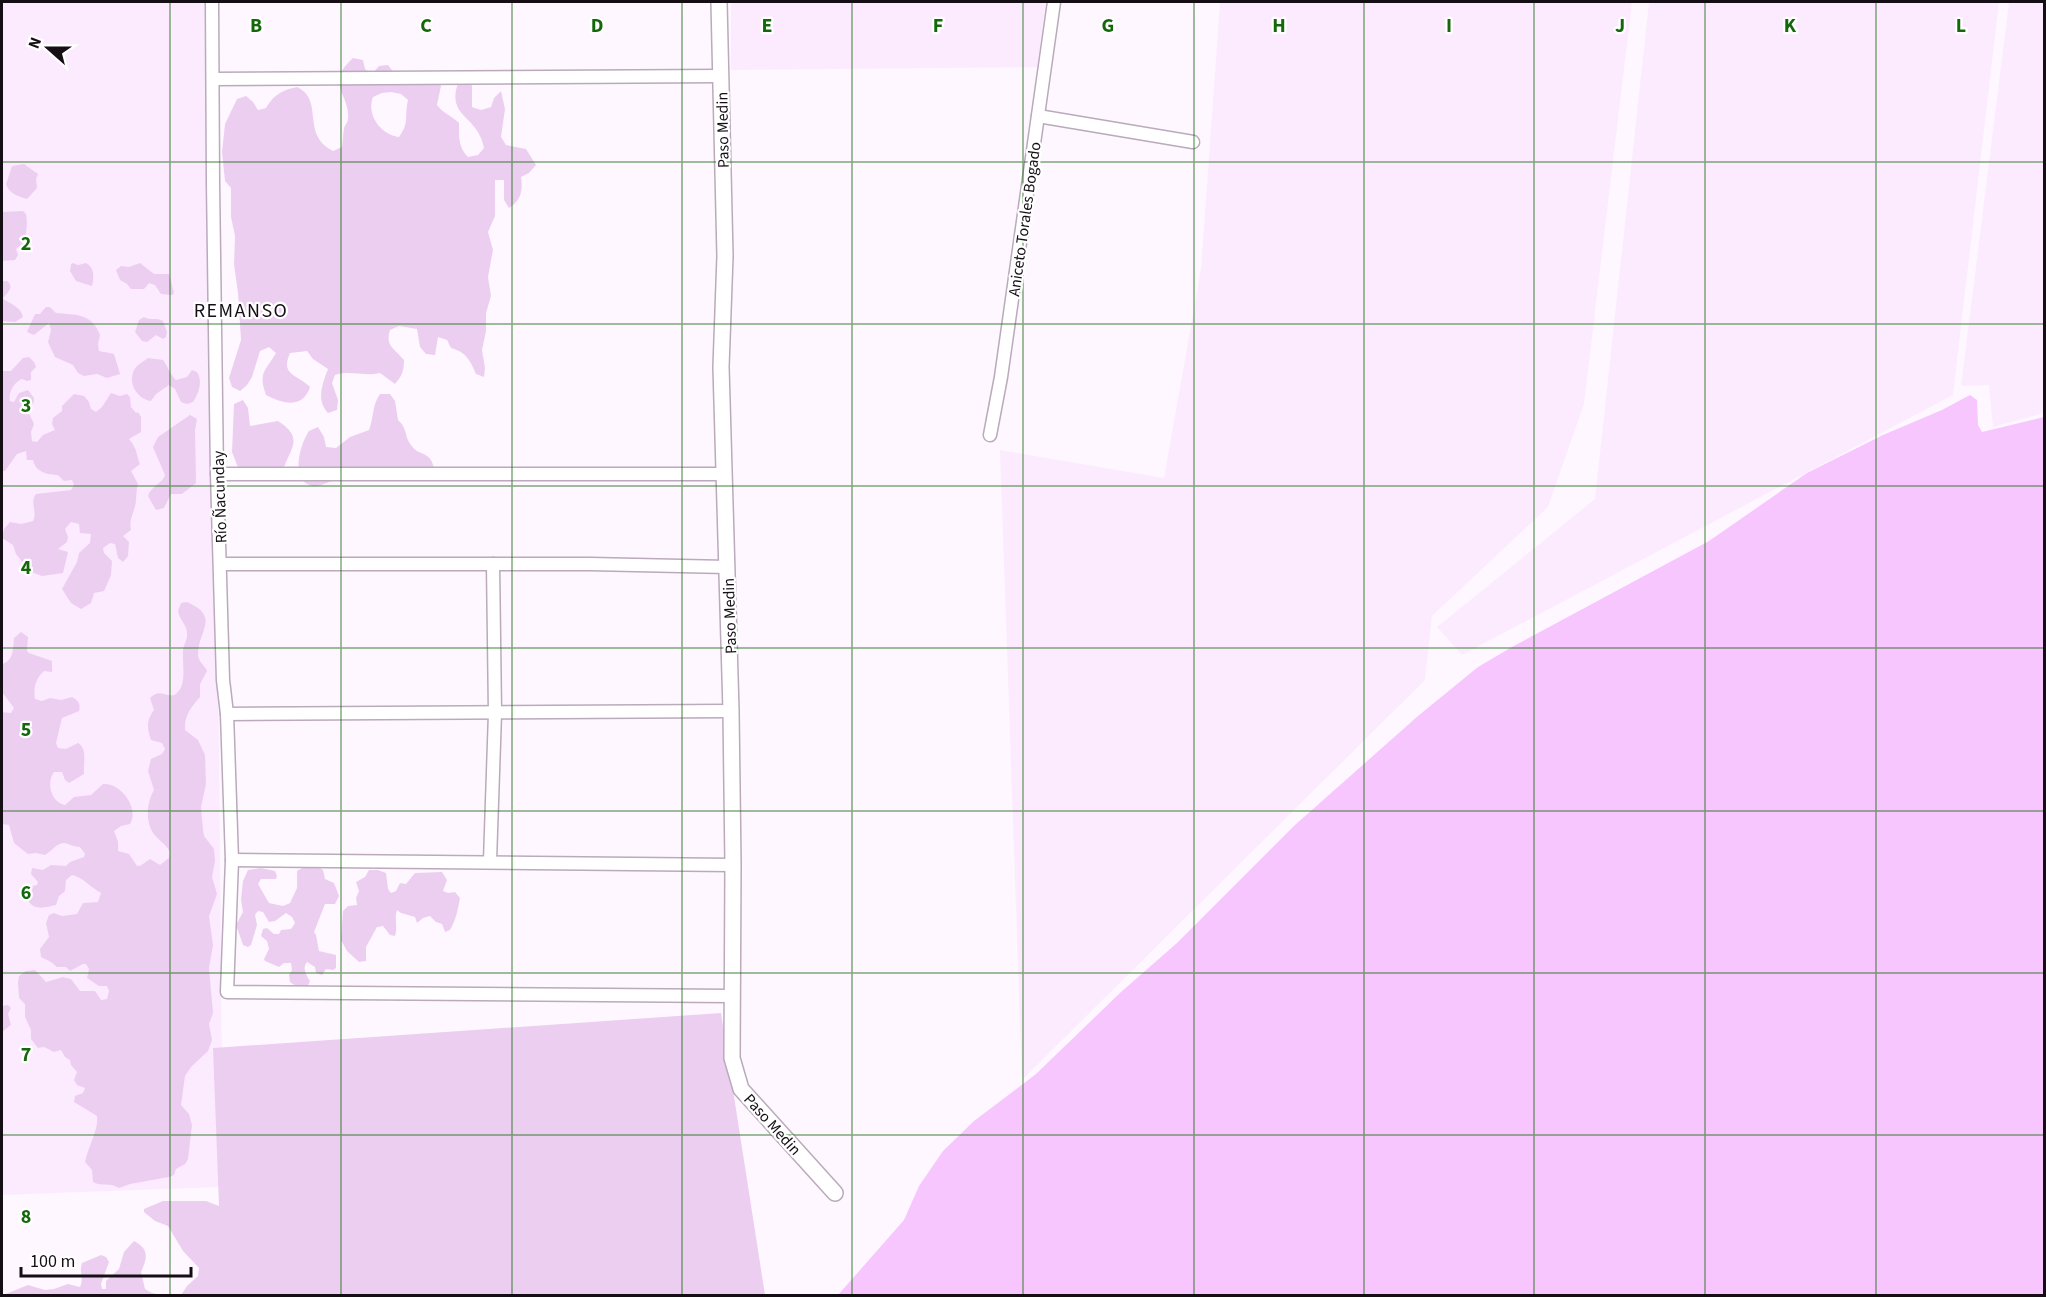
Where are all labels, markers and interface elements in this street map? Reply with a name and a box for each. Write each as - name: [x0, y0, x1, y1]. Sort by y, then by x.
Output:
- text: B: [250, 12, 262, 40]
- text: C: [420, 12, 432, 40]
- text: D: [591, 12, 603, 40]
- text: E: [762, 12, 772, 40]
- text: F: [933, 12, 943, 40]
- text: G: [1102, 12, 1114, 40]
- text: H: [1272, 12, 1286, 40]
- text: I: [1446, 12, 1452, 40]
- text: J: [1615, 12, 1625, 40]
- text: K: [1784, 12, 1797, 40]
- text: L: [1956, 12, 1966, 40]
- north arrow: [18, 18, 78, 78]
- text: N: [23, 34, 47, 52]
- street label: Paso Medin: [711, 92, 735, 168]
- street label: Aniceto Torales Bogado: [1003, 140, 1047, 298]
- text: 2: [21, 230, 31, 258]
- district label: REMANSO: [194, 297, 288, 325]
- text: 3: [21, 392, 31, 420]
- street label: Río Ñacunday: [207, 450, 233, 544]
- text: 4: [21, 554, 32, 582]
- street label: Paso Medin: [718, 578, 742, 654]
- text: 5: [21, 716, 31, 744]
- text: 6: [21, 879, 31, 907]
- text: 7: [21, 1041, 31, 1069]
- street label: Paso Medin: [739, 1089, 806, 1160]
- text: 8: [21, 1203, 31, 1231]
- scale bar: [21, 1240, 190, 1278]
- text: 100 m: [30, 1249, 75, 1274]

